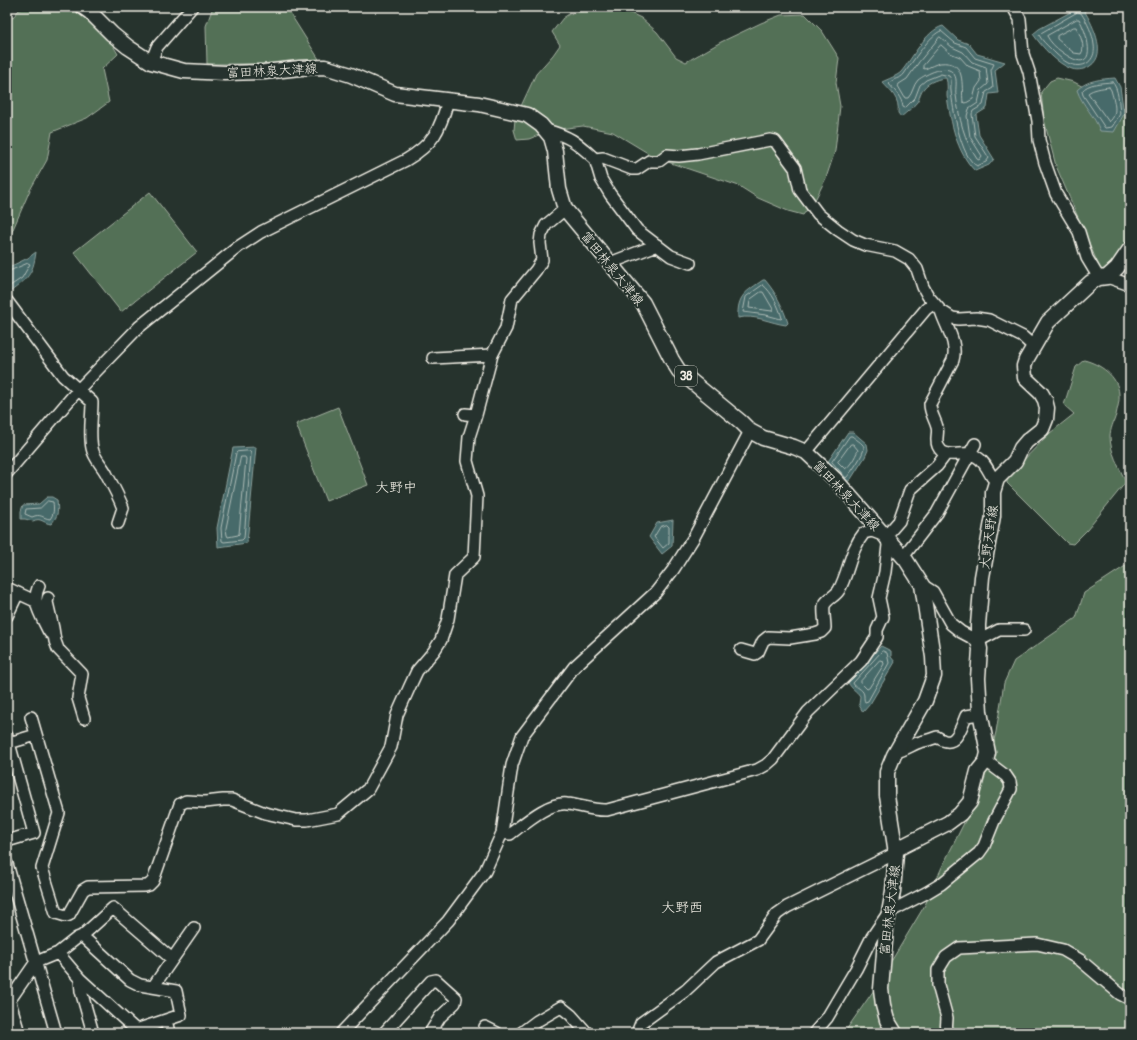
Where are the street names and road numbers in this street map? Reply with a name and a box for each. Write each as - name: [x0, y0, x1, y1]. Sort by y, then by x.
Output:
- street label: 富田林泉大津線: [226, 61, 319, 81]
- street label: 富田林泉大津線: [577, 228, 648, 310]
- road number: 38: [675, 366, 697, 386]
- street label: 富田林泉大津線: [809, 457, 884, 535]
- street label: 大野天野線: [977, 503, 1002, 570]
- street label: 富田林泉大津線: [877, 863, 904, 956]

